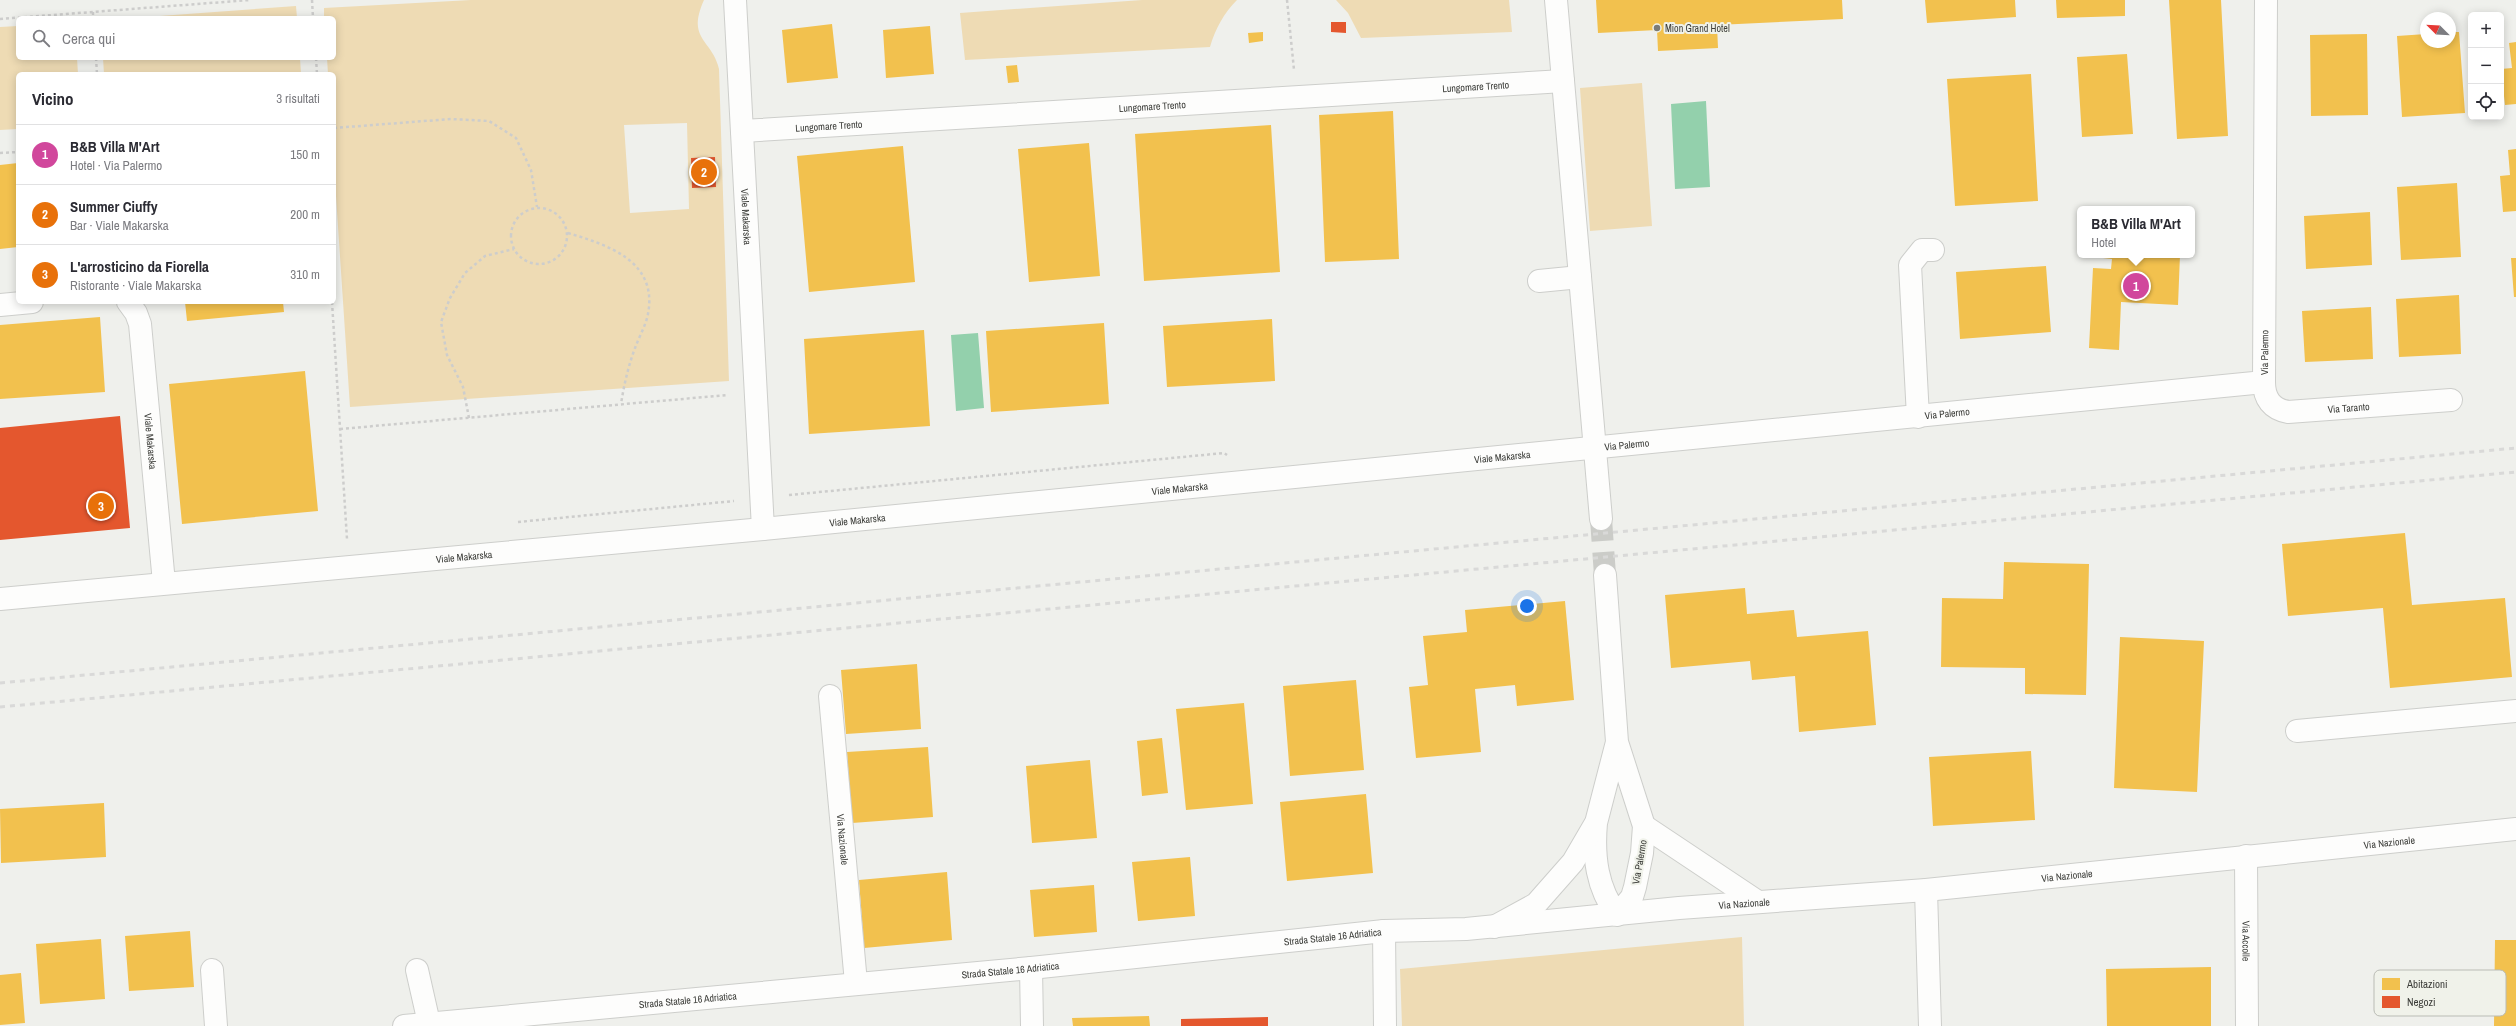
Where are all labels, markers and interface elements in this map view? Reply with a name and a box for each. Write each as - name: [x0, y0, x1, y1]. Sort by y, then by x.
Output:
- north arrow: [2420, 12, 2456, 48]
- map controls: [2468, 12, 2504, 120]
- button: +: [2468, 12, 2504, 48]
- search box: [16, 16, 336, 60]
- place label: Mion Grand Hotel: [1665, 22, 1730, 35]
- marker: Mion Grand Hotel: [1652, 23, 1662, 33]
- icon: search: [30, 27, 52, 49]
- text: Cerca qui: [62, 28, 115, 49]
- button: −: [2468, 48, 2504, 84]
- street label: Lungomare Trento: [1442, 78, 1510, 95]
- button: locate: [2468, 84, 2504, 120]
- text: Vicino: [32, 87, 74, 110]
- text: 3 risultati: [276, 90, 320, 107]
- street label: Lungomare Trento: [1118, 98, 1187, 115]
- street label: Lungomare Trento: [795, 118, 863, 135]
- text: B&B Villa M'Art: [70, 136, 160, 157]
- text: 1: [42, 146, 48, 163]
- text: 150 m: [290, 146, 320, 163]
- text: Hotel · Via Palermo: [70, 157, 162, 174]
- pin: 2: [691, 157, 717, 187]
- street label: Viale Makarska: [738, 188, 754, 246]
- text: Summer Ciuffy: [70, 196, 157, 217]
- text: 2: [42, 206, 48, 223]
- text: 200 m: [290, 206, 320, 223]
- popup: [2077, 206, 2195, 258]
- text: B&B Villa M'Art: [2091, 213, 2181, 234]
- text: Bar · Viale Makarska: [70, 217, 169, 234]
- text: Hotel: [2091, 234, 2116, 251]
- text: L'arrosticino da Fiorella: [70, 256, 209, 277]
- text: 3: [42, 266, 48, 283]
- text: 310 m: [290, 266, 320, 283]
- pin: 1: [2123, 271, 2149, 301]
- text: Ristorante · Viale Makarska: [70, 277, 201, 294]
- street label: Via Palermo: [2258, 329, 2271, 375]
- street label: Via Taranto: [2327, 400, 2370, 416]
- street label: Via Palermo: [1924, 405, 1971, 422]
- street label: Viale Makarska: [141, 413, 159, 470]
- street label: Via Palermo: [1604, 436, 1650, 454]
- street label: Viale Makarska: [1474, 448, 1531, 466]
- street label: Viale Makarska: [1151, 479, 1209, 498]
- pin: 3: [88, 491, 114, 521]
- street label: Viale Makarska: [829, 511, 887, 529]
- street label: Viale Makarska: [435, 548, 493, 566]
- your location: [1517, 596, 1537, 616]
- street label: Via Nazionale: [834, 813, 851, 866]
- street label: Via Nazionale: [2363, 833, 2416, 852]
- street label: Via Palermo: [1629, 838, 1650, 885]
- street label: Via Nazionale: [2041, 867, 2094, 885]
- street label: Via Nazionale: [1718, 895, 1771, 912]
- street label: Via Accolle: [2239, 921, 2253, 962]
- street label: Strada Statale 16 Adriatica: [1283, 925, 1383, 948]
- street label: Strada Statale 16 Adriatica: [961, 959, 1060, 981]
- legend: [2374, 970, 2506, 1016]
- text: Abitazioni: [2406, 977, 2448, 991]
- street label: Strada Statale 16 Adriatica: [638, 989, 738, 1011]
- text: Negozi: [2407, 995, 2436, 1009]

